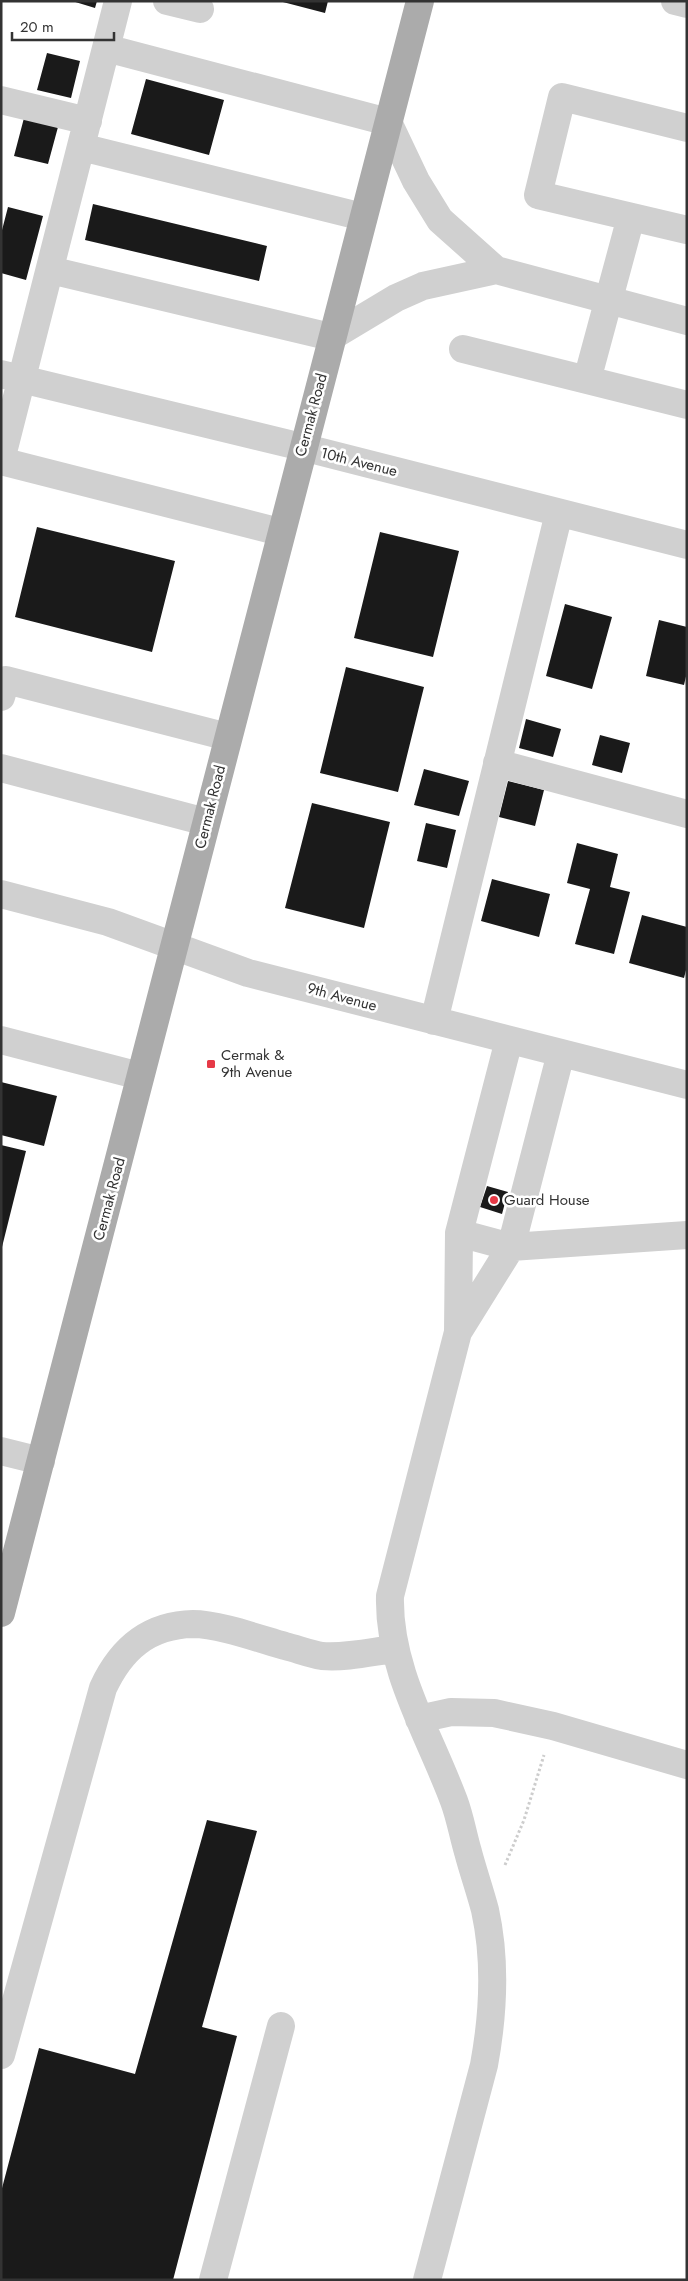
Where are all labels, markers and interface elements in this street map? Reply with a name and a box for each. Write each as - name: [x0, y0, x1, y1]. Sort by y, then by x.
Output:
- scale bar: [12, 10, 115, 42]
- text: 20 m: [20, 16, 54, 38]
- street label: Cermak Road: [289, 371, 333, 459]
- street label: 10th Avenue: [318, 442, 400, 482]
- street label: Cermak Road: [189, 763, 231, 851]
- street label: 9th Avenue: [305, 977, 380, 1017]
- place label: Cermak & 9th Avenue: [221, 1044, 293, 1083]
- marker: Cermak & 9th Avenue: [205, 1058, 217, 1070]
- street label: Cermak Road: [87, 1155, 131, 1243]
- place label: Guard House: [504, 1189, 590, 1211]
- marker: Guard House: [488, 1194, 500, 1206]

